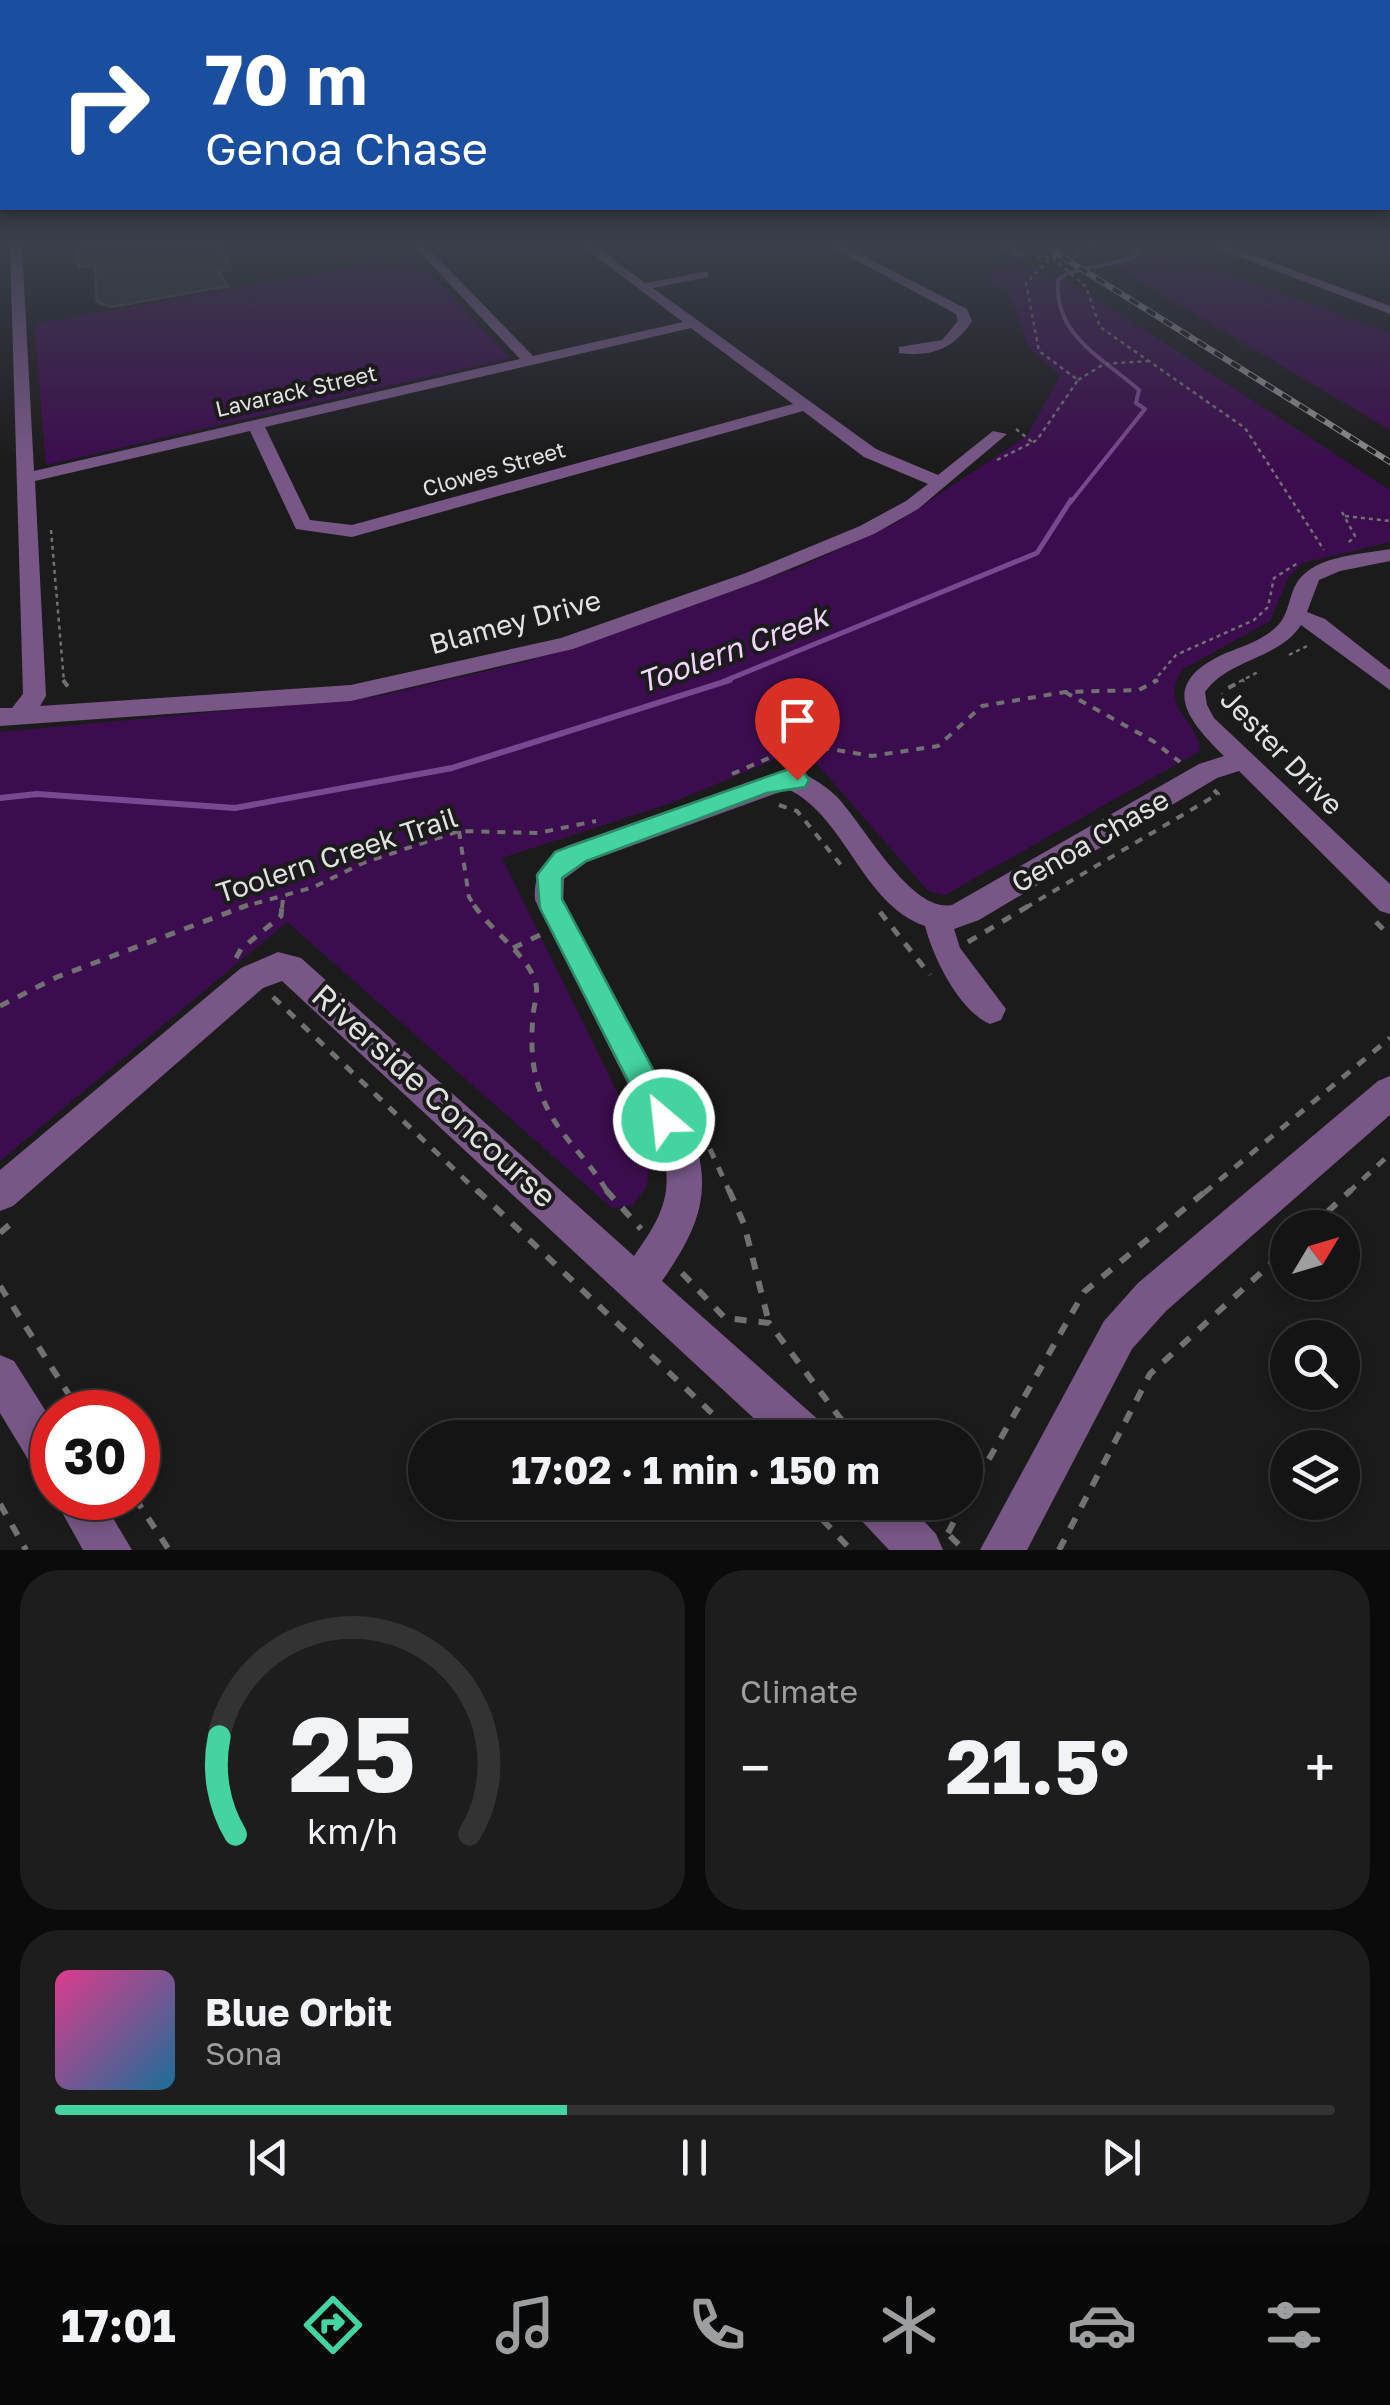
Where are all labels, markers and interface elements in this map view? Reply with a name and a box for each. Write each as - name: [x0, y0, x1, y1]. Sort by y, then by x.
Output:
- text: 70 m: [205, 36, 367, 120]
- icon: right: [40, 40, 170, 170]
- text: Genoa Chase: [205, 121, 488, 175]
- street label: Lavarack Street: [213, 359, 379, 422]
- street label: Clowes Street: [419, 435, 568, 502]
- street label: Blamey Drive: [426, 583, 604, 660]
- water label: Toolern Creek: [633, 597, 836, 700]
- pin: [755, 678, 840, 781]
- street label: Jester Drive: [1214, 682, 1350, 821]
- icon: arrive: [770, 693, 825, 748]
- street label: Genoa Chase: [1005, 782, 1174, 899]
- street label: Toolern Creek Trail: [212, 800, 461, 909]
- street label: Riverside Concourse: [305, 976, 564, 1215]
- position arrow: [612, 1068, 716, 1172]
- north arrow: [1270, 1210, 1360, 1300]
- map controls: [1270, 1210, 1360, 1520]
- button: search: [1270, 1320, 1360, 1410]
- speed limit sign: 30: [30, 1390, 160, 1520]
- button: layers: [1270, 1430, 1360, 1520]
- text: 17:02 · 1 min · 150 m: [511, 1447, 880, 1492]
- text: Climate: [740, 1672, 858, 1710]
- text: 25: [289, 1690, 416, 1815]
- text: 21.5°: [946, 1720, 1129, 1811]
- text: −: [740, 1734, 770, 1800]
- text: +: [1305, 1734, 1335, 1800]
- text: km/h: [307, 1809, 398, 1852]
- text: Blue Orbit: [205, 1989, 392, 2034]
- text: Sona: [205, 2034, 282, 2072]
- icon: previous: [241, 2130, 296, 2185]
- icon: pause: [667, 2130, 722, 2185]
- icon: next: [1094, 2130, 1149, 2185]
- icon: directions: [298, 2290, 368, 2360]
- icon: music: [490, 2290, 560, 2360]
- icon: phone: [682, 2290, 752, 2360]
- icon: climate: [874, 2290, 944, 2360]
- icon: car: [1067, 2290, 1137, 2360]
- icon: filters: [1259, 2290, 1329, 2360]
- text: 17:01: [61, 2298, 176, 2352]

